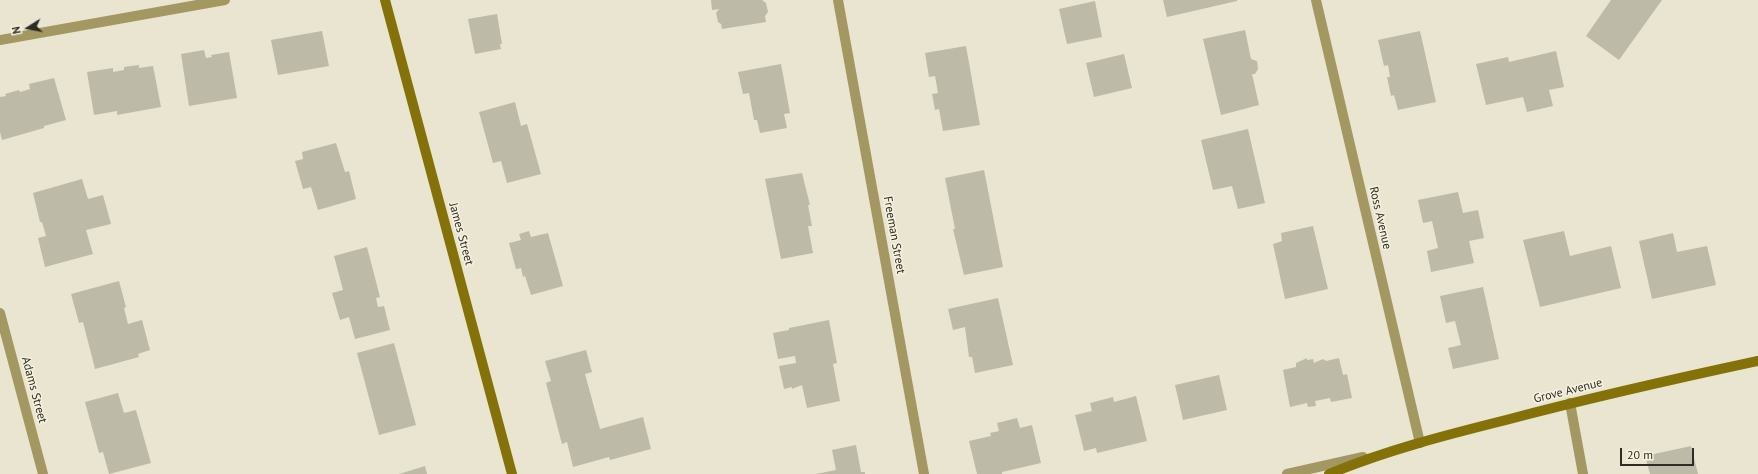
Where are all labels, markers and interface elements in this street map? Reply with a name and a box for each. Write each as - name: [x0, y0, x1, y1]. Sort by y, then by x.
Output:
- north arrow: [8, 8, 48, 48]
- text: N: [9, 25, 24, 35]
- street label: Ross Avenue: [1366, 185, 1394, 251]
- street label: Freeman Street: [880, 195, 908, 275]
- street label: James Street: [446, 201, 476, 267]
- street label: Adams Street: [18, 355, 50, 425]
- street label: Grove Avenue: [1532, 376, 1604, 406]
- scale bar: [1622, 440, 1696, 466]
- text: 20 m: [1627, 447, 1653, 462]

